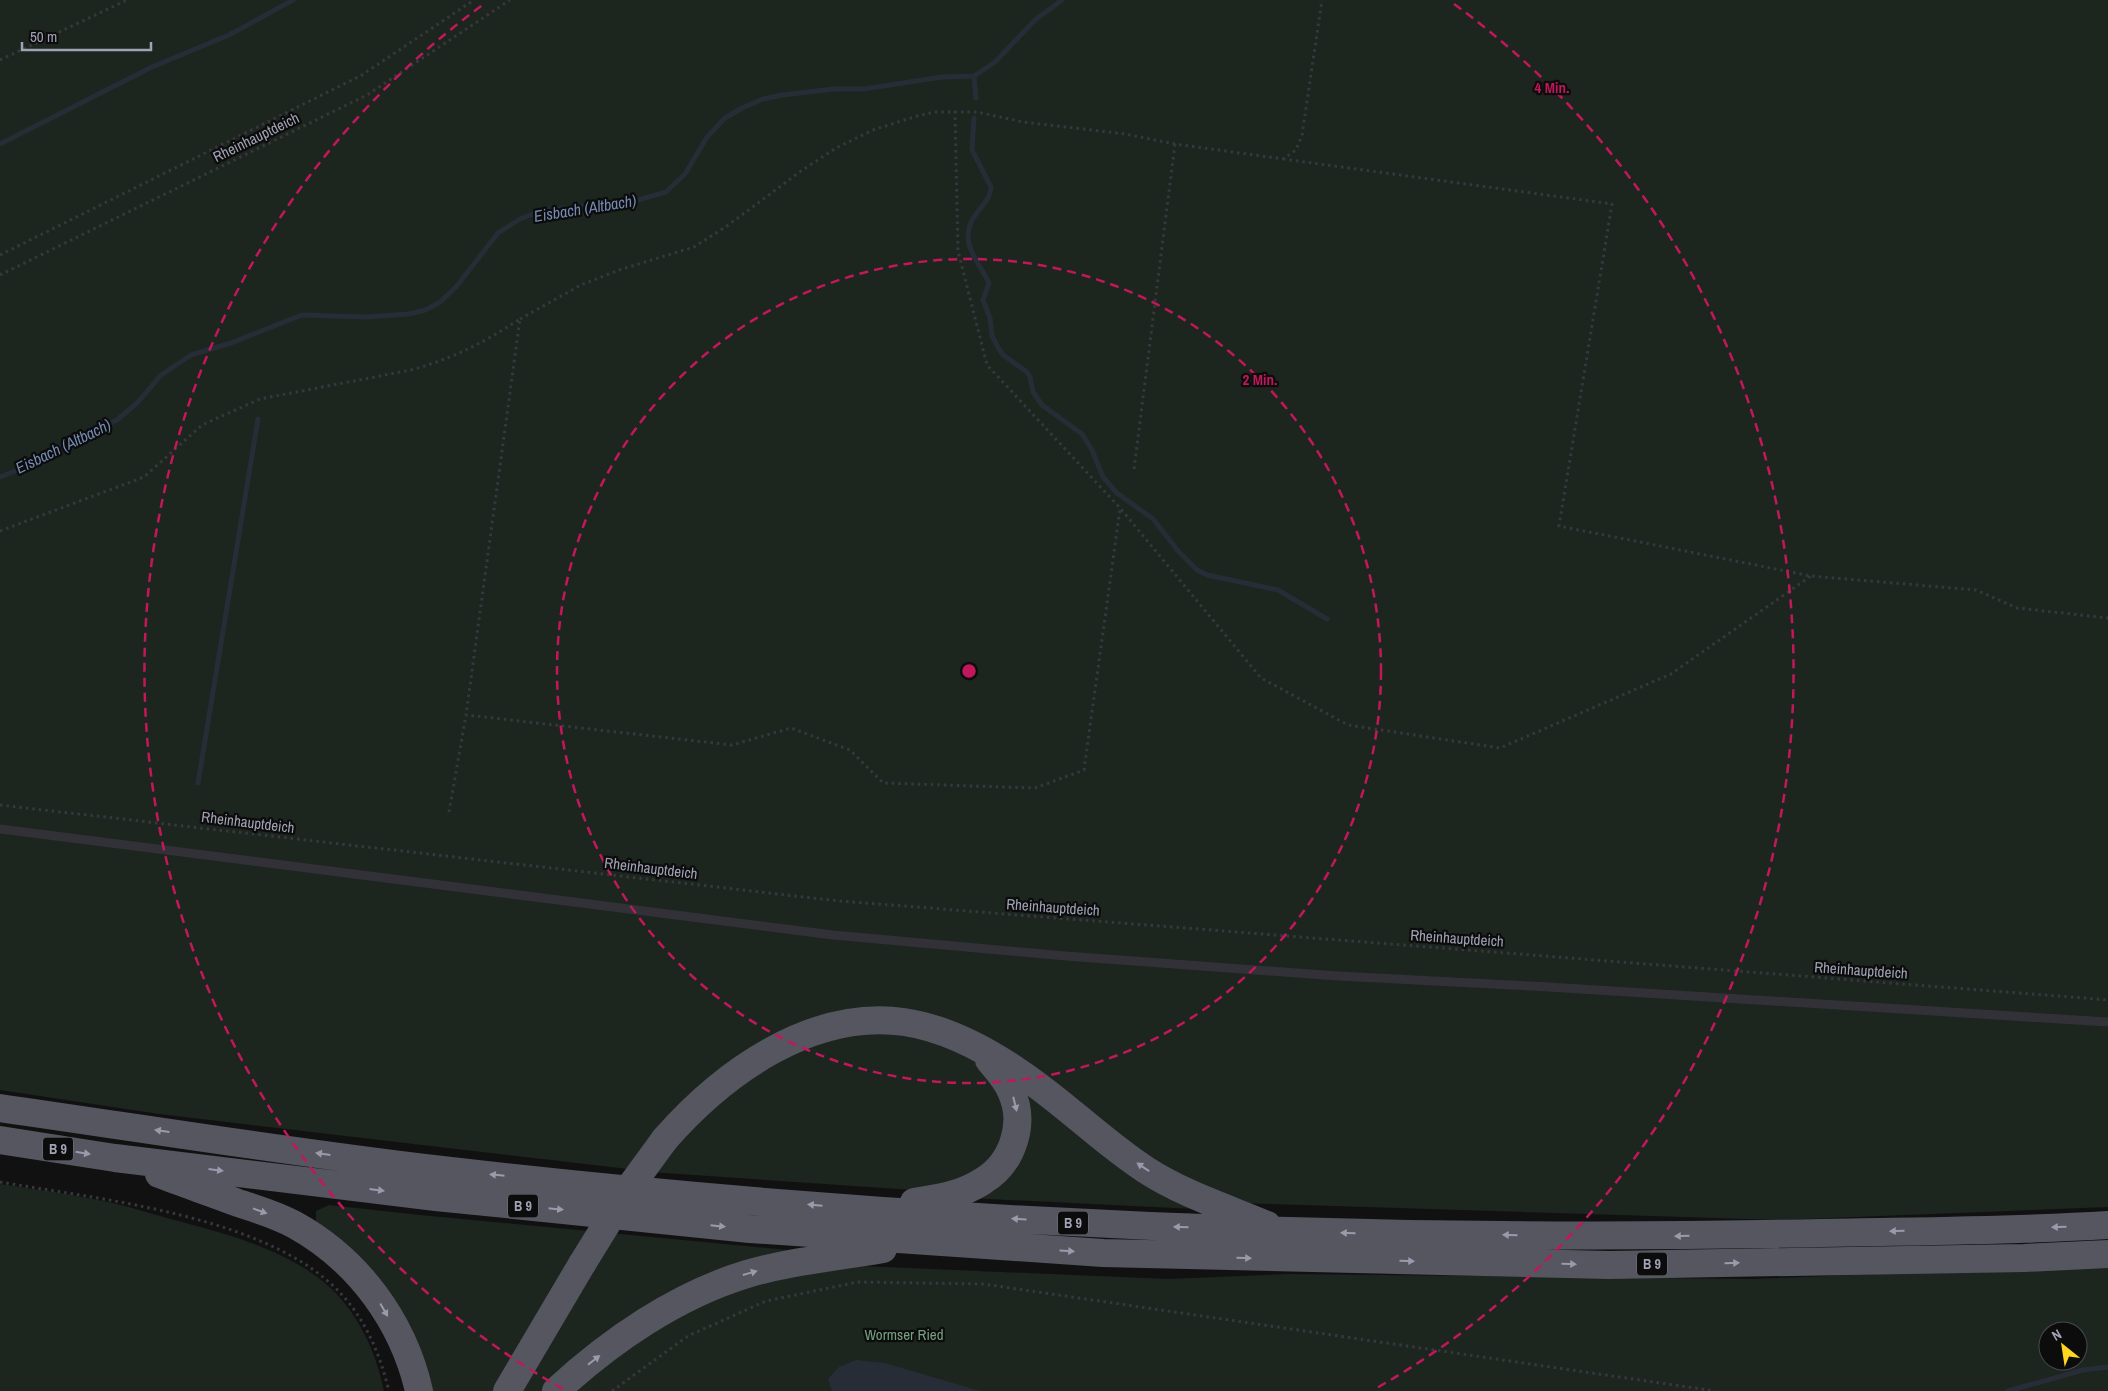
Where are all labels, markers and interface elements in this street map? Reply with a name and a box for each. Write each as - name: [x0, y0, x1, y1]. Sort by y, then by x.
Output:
- scale bar: [22, 20, 151, 52]
- text: 50 m: [30, 26, 57, 47]
- text: 4 Min.: [1535, 77, 1569, 98]
- street label: Rheinhauptdeich: [209, 107, 303, 167]
- water label: Eisbach (Altbach): [532, 189, 638, 227]
- text: 2 Min.: [1243, 369, 1277, 390]
- water label: Eisbach (Altbach): [12, 413, 114, 479]
- centre of rings: [960, 662, 978, 680]
- street label: Rheinhauptdeich: [200, 806, 296, 838]
- street label: Rheinhauptdeich: [603, 852, 699, 884]
- street label: Rheinhauptdeich: [1006, 893, 1100, 921]
- street label: Rheinhauptdeich: [1410, 924, 1504, 952]
- street label: Rheinhauptdeich: [1814, 956, 1908, 984]
- one-way arrow: [1011, 1097, 1019, 1112]
- one-way arrow: [154, 1127, 170, 1135]
- road number: B 9: [43, 1138, 73, 1160]
- one-way arrow: [75, 1149, 91, 1157]
- one-way arrow: [315, 1150, 331, 1158]
- one-way arrow: [1136, 1162, 1149, 1172]
- one-way arrow: [208, 1166, 224, 1174]
- one-way arrow: [488, 1171, 504, 1179]
- one-way arrow: [369, 1186, 385, 1194]
- road number: B 9: [508, 1194, 538, 1218]
- one-way arrow: [807, 1201, 823, 1209]
- one-way arrow: [548, 1205, 564, 1213]
- one-way arrow: [253, 1207, 268, 1215]
- road number: B 9: [1058, 1212, 1088, 1234]
- one-way arrow: [1010, 1215, 1026, 1223]
- one-way arrow: [710, 1222, 726, 1230]
- one-way arrow: [1173, 1223, 1189, 1231]
- one-way arrow: [2051, 1224, 2067, 1232]
- one-way arrow: [1889, 1227, 1905, 1235]
- one-way arrow: [1339, 1228, 1355, 1236]
- one-way arrow: [1502, 1231, 1518, 1239]
- one-way arrow: [1674, 1232, 1690, 1240]
- one-way arrow: [1059, 1247, 1075, 1255]
- road number: B 9: [1637, 1252, 1667, 1276]
- one-way arrow: [1236, 1254, 1252, 1262]
- one-way arrow: [1399, 1257, 1415, 1265]
- one-way arrow: [1724, 1259, 1740, 1267]
- one-way arrow: [1561, 1260, 1577, 1268]
- one-way arrow: [743, 1269, 758, 1277]
- one-way arrow: [380, 1302, 388, 1317]
- north arrow: [2038, 1321, 2088, 1371]
- park label: Wormser Ried: [864, 1324, 944, 1345]
- text: N: [2048, 1325, 2065, 1345]
- one-way arrow: [587, 1355, 601, 1365]

